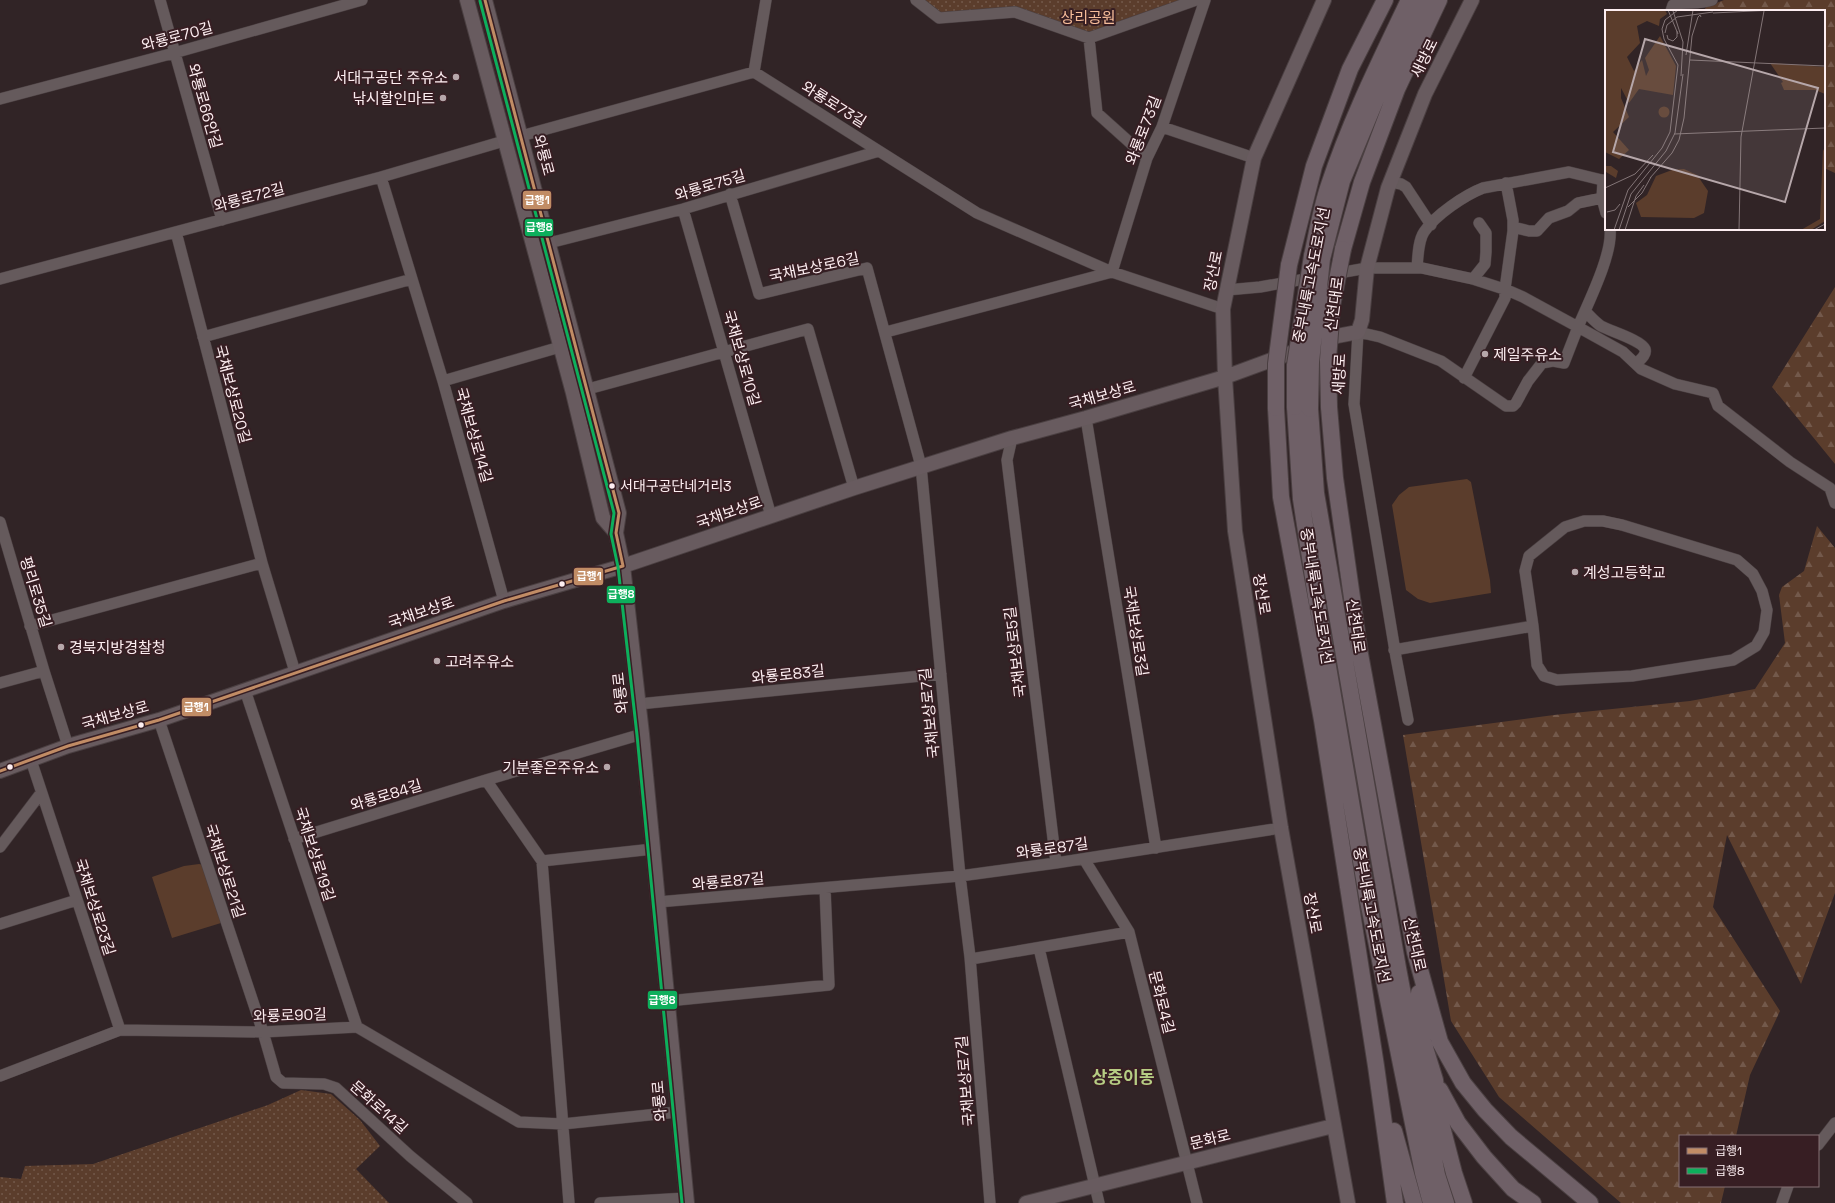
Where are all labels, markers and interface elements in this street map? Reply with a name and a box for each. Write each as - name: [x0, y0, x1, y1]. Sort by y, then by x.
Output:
- park label: 상리공원: [1060, 8, 1116, 27]
- inset map: [1605, 10, 1825, 230]
- street label: 와룡로70길: [139, 17, 215, 55]
- street label: 새방로: [1406, 35, 1442, 81]
- street label: 와룡로66안길: [184, 61, 226, 151]
- place label: 서대구공단 주유소: [334, 68, 448, 87]
- marker: 서대구공단 주유소: [451, 72, 461, 82]
- street label: 와룡로73길: [798, 77, 870, 131]
- place label: 낚시할인마트: [352, 89, 435, 108]
- marker: 낚시할인마트: [438, 93, 448, 103]
- street label: 와룡로73길: [1121, 93, 1165, 167]
- street label: 와룡로: [529, 133, 559, 177]
- street label: 와룡로75길: [672, 165, 748, 205]
- street label: 와룡로72길: [211, 178, 287, 216]
- line badge: 급행1: [522, 190, 552, 210]
- text: 급행1: [524, 193, 550, 207]
- street label: 중부내륙고속도로지선: [1289, 205, 1333, 345]
- line badge: 급행8: [524, 218, 554, 237]
- text: 급행8: [526, 220, 553, 234]
- street label: 국채보상로6길: [767, 248, 861, 286]
- street label: 장산로: [1200, 249, 1226, 293]
- street label: 신천대로: [1321, 275, 1347, 333]
- street label: 국채보상로10길: [719, 308, 765, 408]
- street label: 국채보상로20길: [211, 343, 255, 445]
- place label: 제일주유소: [1493, 345, 1562, 364]
- marker: 제일주유소: [1480, 349, 1490, 359]
- street label: 새방로: [1328, 353, 1350, 395]
- street label: 국채보상로: [1066, 376, 1138, 414]
- street label: 국채보상로14길: [451, 385, 497, 485]
- place label: 서대구공단네거리3: [620, 477, 732, 495]
- marker: 서대구공단네거리3: [607, 481, 617, 491]
- street label: 국채보상로: [693, 492, 765, 532]
- street label: 중부내륙고속도로지선: [1297, 526, 1337, 666]
- street label: 평리로35길: [16, 554, 56, 630]
- place label: 계성고등학교: [1583, 563, 1666, 582]
- line badge: 급행1: [573, 567, 604, 586]
- marker: 계성고등학교: [1570, 567, 1580, 577]
- text: 급행1: [576, 569, 602, 583]
- street label: 장산로: [1249, 572, 1275, 616]
- unlabelled marker: [557, 579, 567, 589]
- street label: 국채보상로3길: [1119, 584, 1153, 678]
- line badge: 급행8: [606, 585, 636, 604]
- text: 급행8: [608, 587, 635, 601]
- street label: 국채보상로: [385, 592, 457, 632]
- street label: 신천대로: [1342, 597, 1370, 655]
- street label: 국채보상로5길: [1000, 605, 1030, 699]
- place label: 경북지방경찰청: [69, 638, 166, 657]
- marker: 경북지방경찰청: [56, 642, 66, 652]
- place label: 고려주유소: [445, 652, 514, 671]
- marker: 고려주유소: [432, 656, 442, 666]
- street label: 와룡로83길: [750, 661, 826, 687]
- street label: 국채보상로7길: [915, 667, 943, 759]
- street label: 와룡로: [608, 671, 632, 715]
- street label: 국채보상로: [79, 696, 151, 734]
- line badge: 급행1: [181, 697, 212, 717]
- text: 급행1: [183, 700, 209, 714]
- unlabelled marker: [136, 720, 146, 730]
- place label: 기분좋은주유소: [502, 758, 599, 777]
- unlabelled marker: [5, 762, 15, 772]
- marker: 기분좋은주유소: [602, 762, 612, 772]
- street label: 와룡로84길: [348, 775, 424, 815]
- street label: 국채보상로19길: [291, 804, 339, 904]
- street label: 국채보상로21길: [201, 821, 249, 921]
- street label: 와룡로87길: [1015, 834, 1089, 862]
- street label: 중부내륙고속도로지선: [1350, 845, 1394, 985]
- street label: 국채보상로23길: [70, 856, 120, 958]
- street label: 와룡로87길: [691, 868, 765, 894]
- street label: 장산로: [1300, 891, 1326, 935]
- street label: 신천대로: [1400, 915, 1430, 973]
- street label: 문화로4길: [1145, 968, 1179, 1036]
- line badge: 급행8: [647, 990, 678, 1010]
- text: 급행8: [649, 993, 676, 1007]
- street label: 와룡로90길: [253, 1004, 327, 1026]
- street label: 국채보상로7길: [952, 1035, 978, 1127]
- district label: 상중이동: [1092, 1066, 1155, 1088]
- street label: 문화로14길: [346, 1076, 412, 1138]
- street label: 와룡로: [648, 1080, 670, 1122]
- street label: 문화로: [1188, 1125, 1232, 1153]
- legend: [1679, 1135, 1819, 1187]
- text: 급행1: [1715, 1143, 1742, 1159]
- text: 급행8: [1715, 1163, 1745, 1179]

